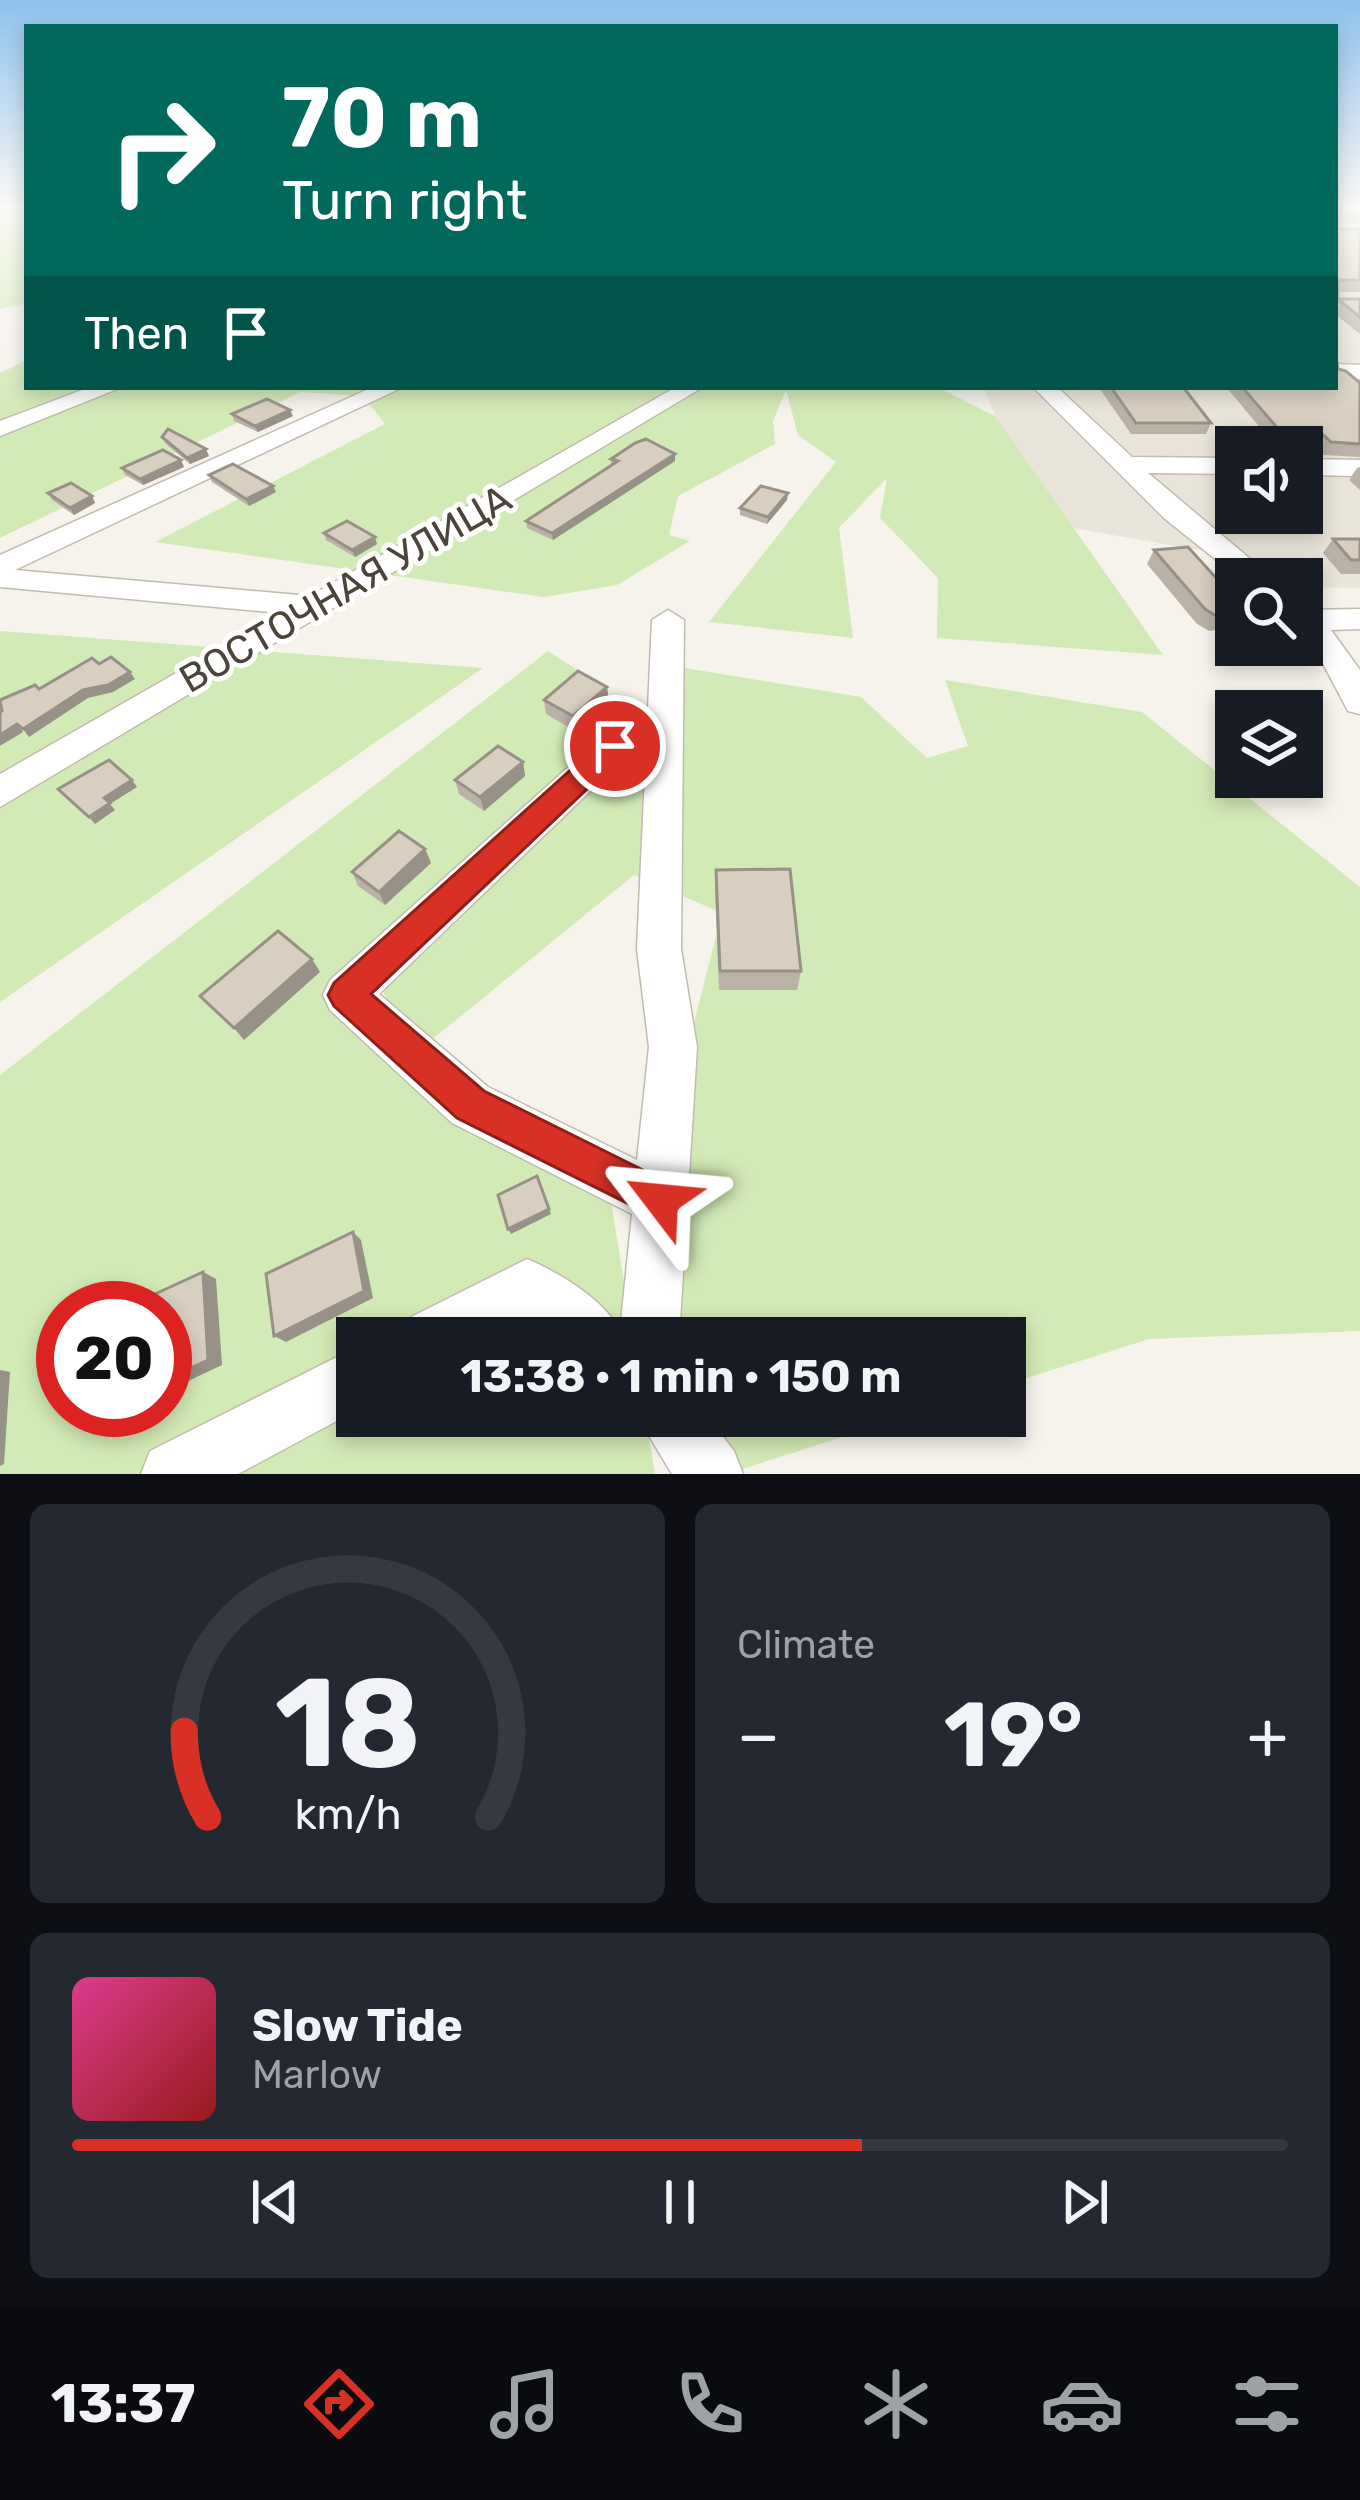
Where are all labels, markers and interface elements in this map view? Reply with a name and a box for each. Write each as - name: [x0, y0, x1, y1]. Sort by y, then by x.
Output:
- text: 70 m: [282, 68, 482, 168]
- icon: right: [84, 72, 240, 228]
- text: Turn right: [282, 169, 527, 233]
- icon: arrive: [213, 300, 279, 366]
- text: Then: [84, 307, 189, 360]
- map controls: [1215, 426, 1323, 798]
- button: sound: [1215, 426, 1323, 534]
- street label: ВОСТОЧНАЯ УЛИЦА: [172, 475, 519, 703]
- button: search: [1215, 558, 1323, 666]
- button: layers: [1215, 690, 1323, 798]
- pin: [564, 695, 666, 797]
- icon: arrive: [582, 713, 648, 779]
- position arrow: [598, 1137, 724, 1263]
- speed limit sign: 20: [36, 1281, 192, 1437]
- text: 13:38 · 1 min · 150 m: [460, 1350, 902, 1403]
- text: Climate: [737, 1622, 875, 1668]
- text: 18: [274, 1649, 421, 1797]
- text: 19°: [944, 1682, 1083, 1789]
- text: −: [737, 1696, 780, 1775]
- text: +: [1247, 1696, 1288, 1775]
- text: km/h: [294, 1788, 401, 1839]
- text: Slow Tide: [252, 1999, 463, 2052]
- text: Marlow: [252, 2052, 382, 2098]
- icon: previous: [242, 2169, 308, 2235]
- icon: pause: [647, 2169, 713, 2235]
- icon: next: [1052, 2169, 1118, 2235]
- icon: directions: [297, 2362, 381, 2446]
- icon: music: [483, 2362, 567, 2446]
- icon: phone: [668, 2362, 752, 2446]
- icon: climate: [854, 2362, 938, 2446]
- icon: car: [1040, 2362, 1124, 2446]
- icon: filters: [1225, 2362, 1309, 2446]
- text: 13:37: [51, 2372, 196, 2436]

